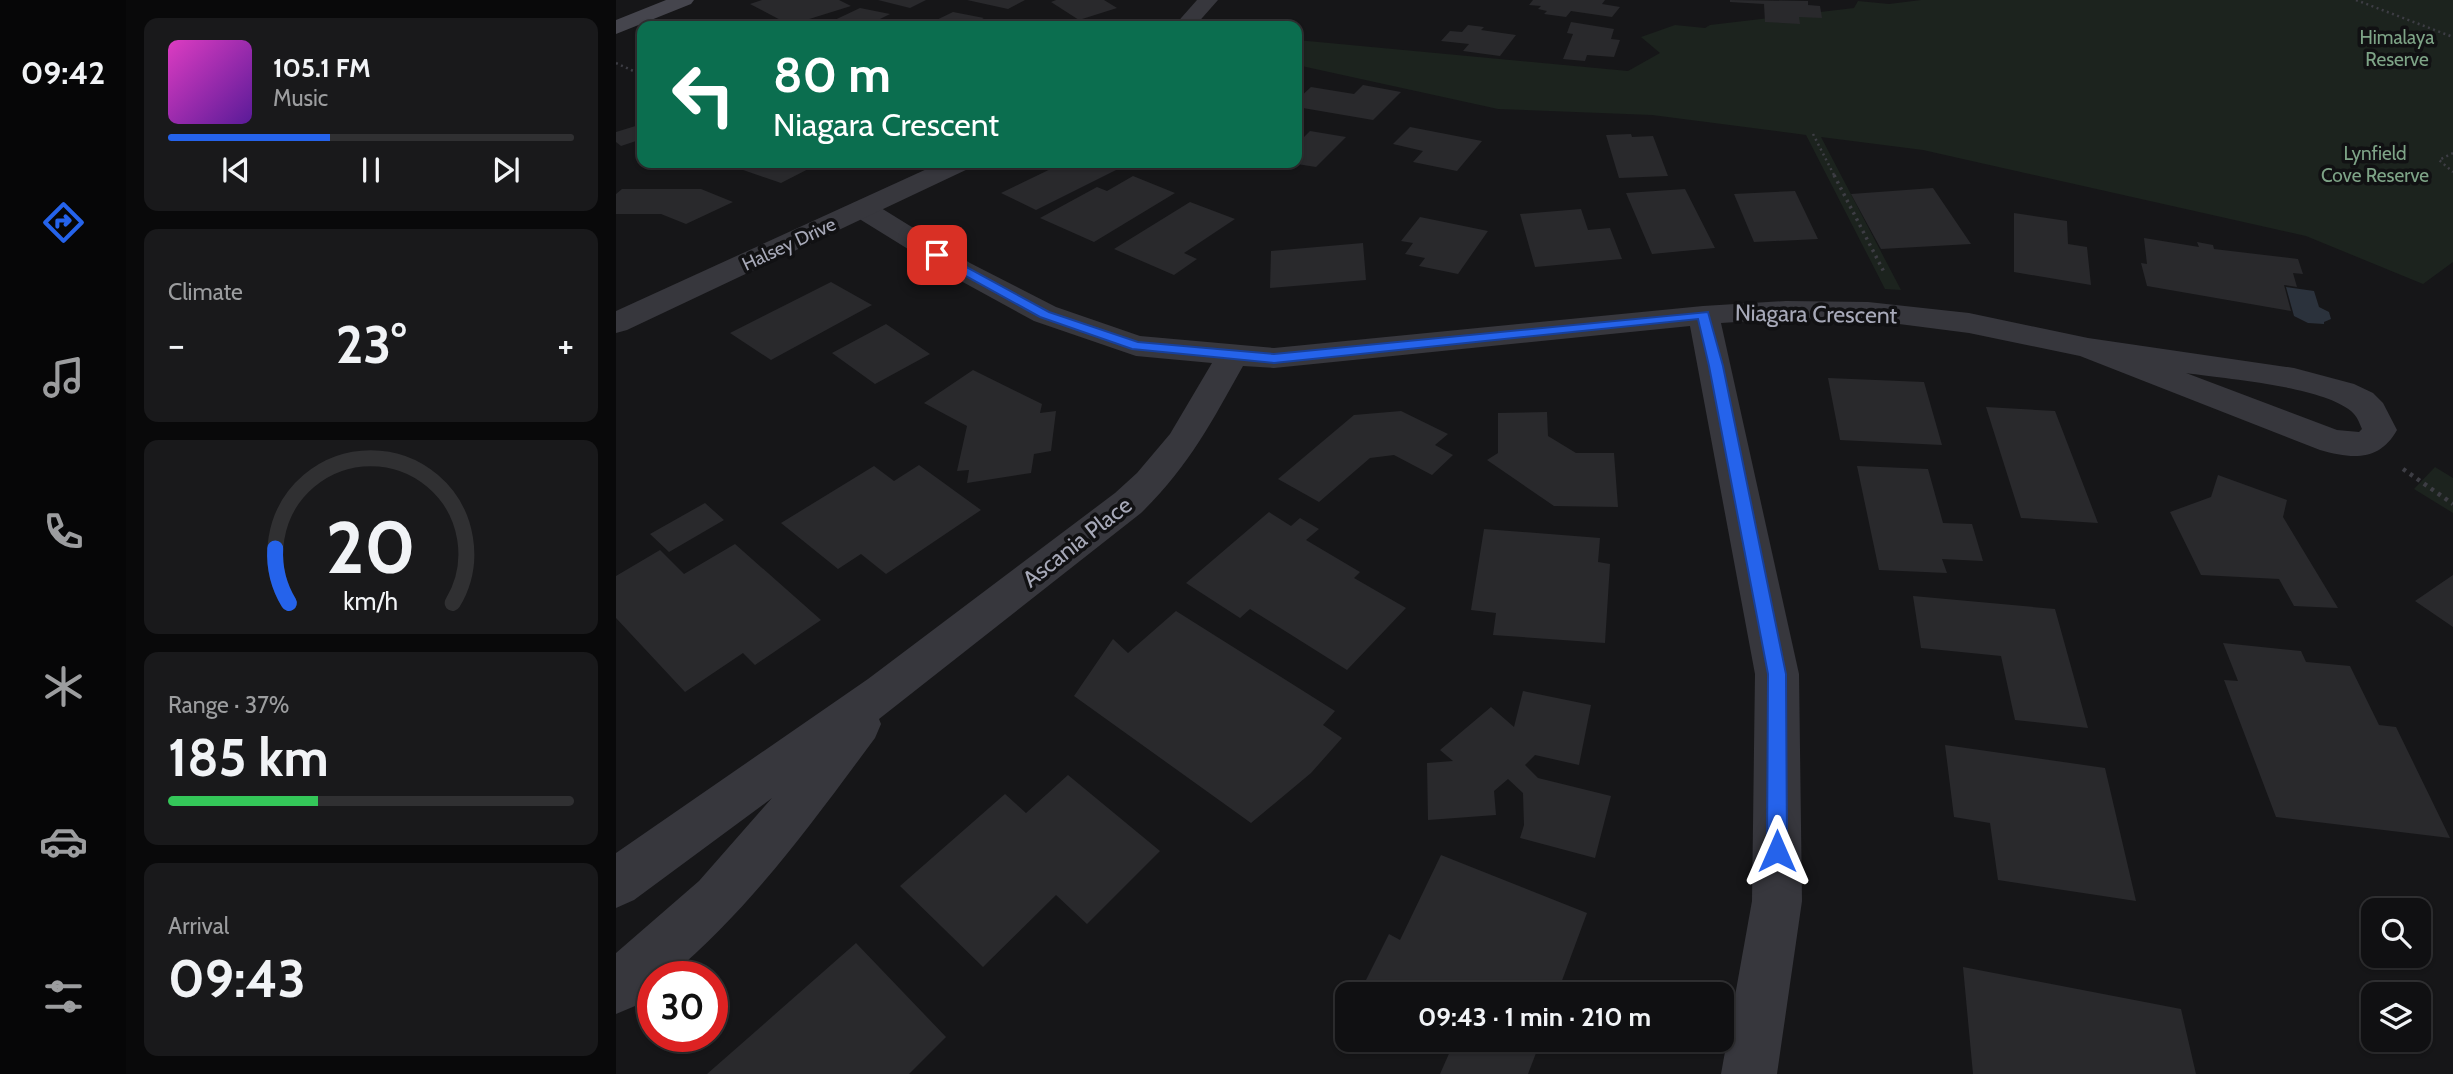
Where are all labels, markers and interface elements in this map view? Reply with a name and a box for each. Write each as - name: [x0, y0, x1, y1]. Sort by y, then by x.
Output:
- park label: Himalaya Reserve: [2360, 26, 2434, 71]
- text: 80 m: [773, 45, 891, 104]
- icon: left: [658, 49, 749, 140]
- text: 105.1 FM: [273, 52, 371, 84]
- text: 09:42: [21, 53, 105, 92]
- text: Music: [273, 84, 328, 112]
- text: Niagara Crescent: [773, 105, 999, 144]
- park label: Lynfield Cove Reserve: [2321, 142, 2429, 187]
- icon: previous: [217, 151, 255, 189]
- icon: pause: [352, 151, 390, 189]
- icon: next: [487, 151, 525, 189]
- icon: directions: [39, 198, 88, 247]
- street label: Halsey Drive: [738, 212, 840, 276]
- pin: [907, 225, 967, 285]
- icon: arrive: [918, 236, 956, 274]
- text: Climate: [168, 278, 243, 306]
- street label: Niagara Crescent: [1735, 299, 1898, 329]
- text: 23°: [336, 313, 406, 376]
- text: −: [168, 321, 185, 368]
- text: +: [557, 321, 574, 368]
- icon: music: [39, 353, 88, 402]
- street label: Ascania Place: [1017, 491, 1137, 593]
- text: 20: [326, 503, 416, 591]
- icon: phone: [39, 507, 88, 556]
- text: km/h: [344, 586, 398, 616]
- icon: climate: [39, 662, 88, 711]
- text: Range · 37%: [168, 691, 289, 719]
- text: 185 km: [168, 726, 329, 789]
- position arrow: [1740, 814, 1814, 888]
- icon: car: [39, 817, 88, 866]
- map controls: [2361, 898, 2431, 1052]
- button: search: [2361, 898, 2431, 968]
- text: Arrival: [168, 912, 229, 940]
- text: 09:43: [168, 947, 306, 1010]
- speed limit sign: 30: [637, 961, 728, 1052]
- icon: filters: [39, 972, 88, 1021]
- button: layers: [2361, 982, 2431, 1052]
- text: 09:43 · 1 min · 210 m: [1418, 1001, 1651, 1033]

